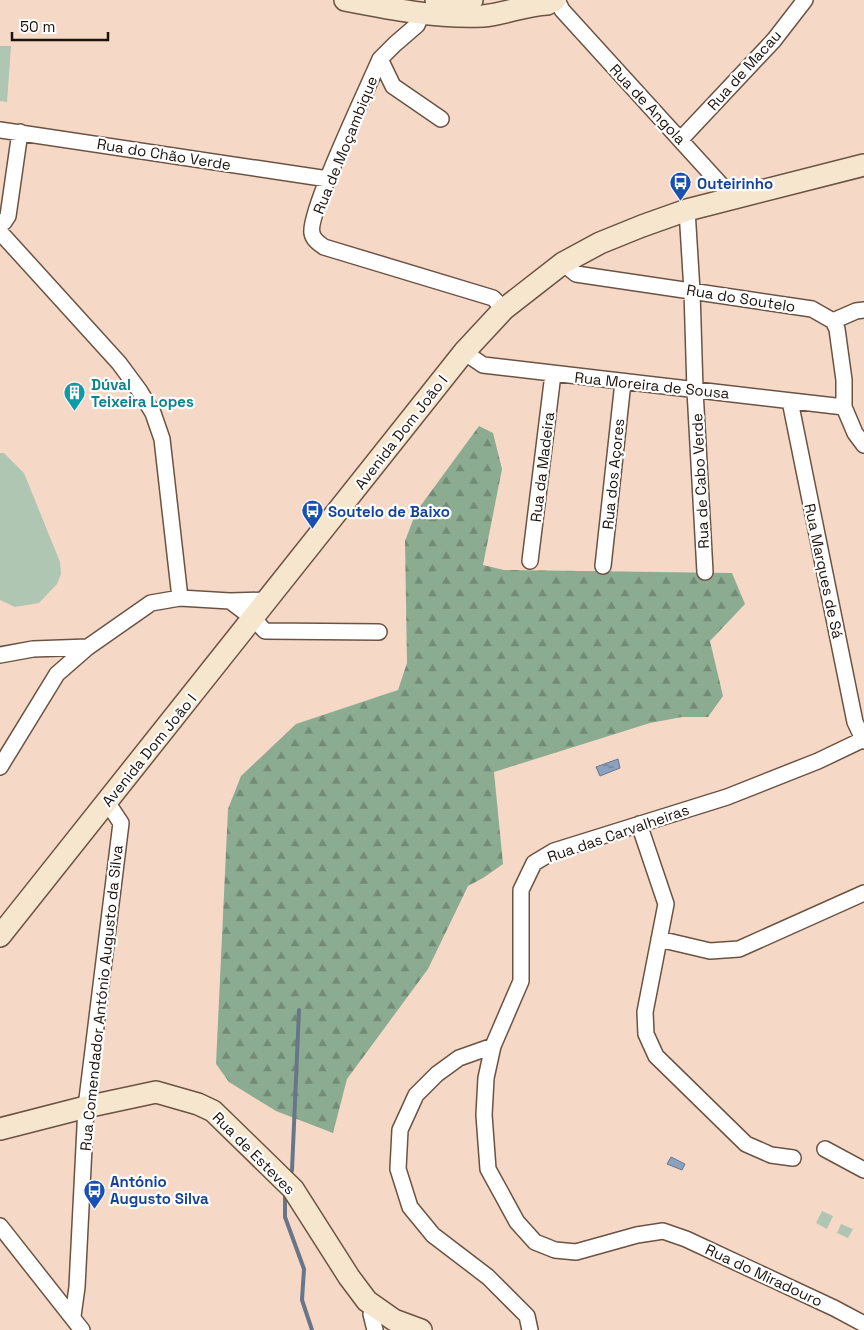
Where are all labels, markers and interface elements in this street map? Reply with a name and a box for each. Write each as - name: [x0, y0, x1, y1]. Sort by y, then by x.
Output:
- scale bar: [12, 10, 109, 42]
- text: 50 m: [20, 17, 55, 36]
- street label: Rua de Macau: [703, 26, 785, 114]
- street label: Rua de Angola: [606, 60, 690, 148]
- street label: Rua de Moçambique: [309, 73, 381, 217]
- street label: Rua do Chão Verde: [96, 134, 233, 174]
- bus stop icon: Outeirinho: [669, 171, 693, 202]
- place label: Outeirinho: [697, 174, 773, 193]
- street label: Rua do Soutelo: [685, 280, 797, 316]
- street label: Rua Moreira de Sousa: [574, 367, 731, 403]
- street label: Avenida Dom João I: [350, 371, 452, 493]
- place label: Dúval Teixeira Lopes: [91, 375, 194, 411]
- building icon: Dúval Teixeira Lopes: [63, 381, 87, 412]
- street label: Rua da Madeira: [526, 410, 558, 523]
- street label: Rua de Cabo Verde: [687, 413, 713, 549]
- street label: Rua dos Açores: [598, 417, 628, 530]
- bus stop icon: Soutelo de Baixo: [300, 499, 324, 530]
- place label: Soutelo de Baixo: [328, 502, 450, 521]
- street label: Rua Marques de Sá: [800, 502, 848, 641]
- street label: Avenida Dom João I: [98, 690, 200, 810]
- street label: Rua das Carvalheiras: [545, 800, 692, 866]
- street label: Rua Comendador António Augusto da Silva: [75, 844, 127, 1152]
- street label: Rua de Esteves: [209, 1108, 299, 1198]
- place label: António Augusto Silva: [110, 1172, 209, 1208]
- bus stop icon: António Augusto Silva: [82, 1178, 106, 1209]
- street label: Rua do Miradouro: [702, 1240, 826, 1310]

